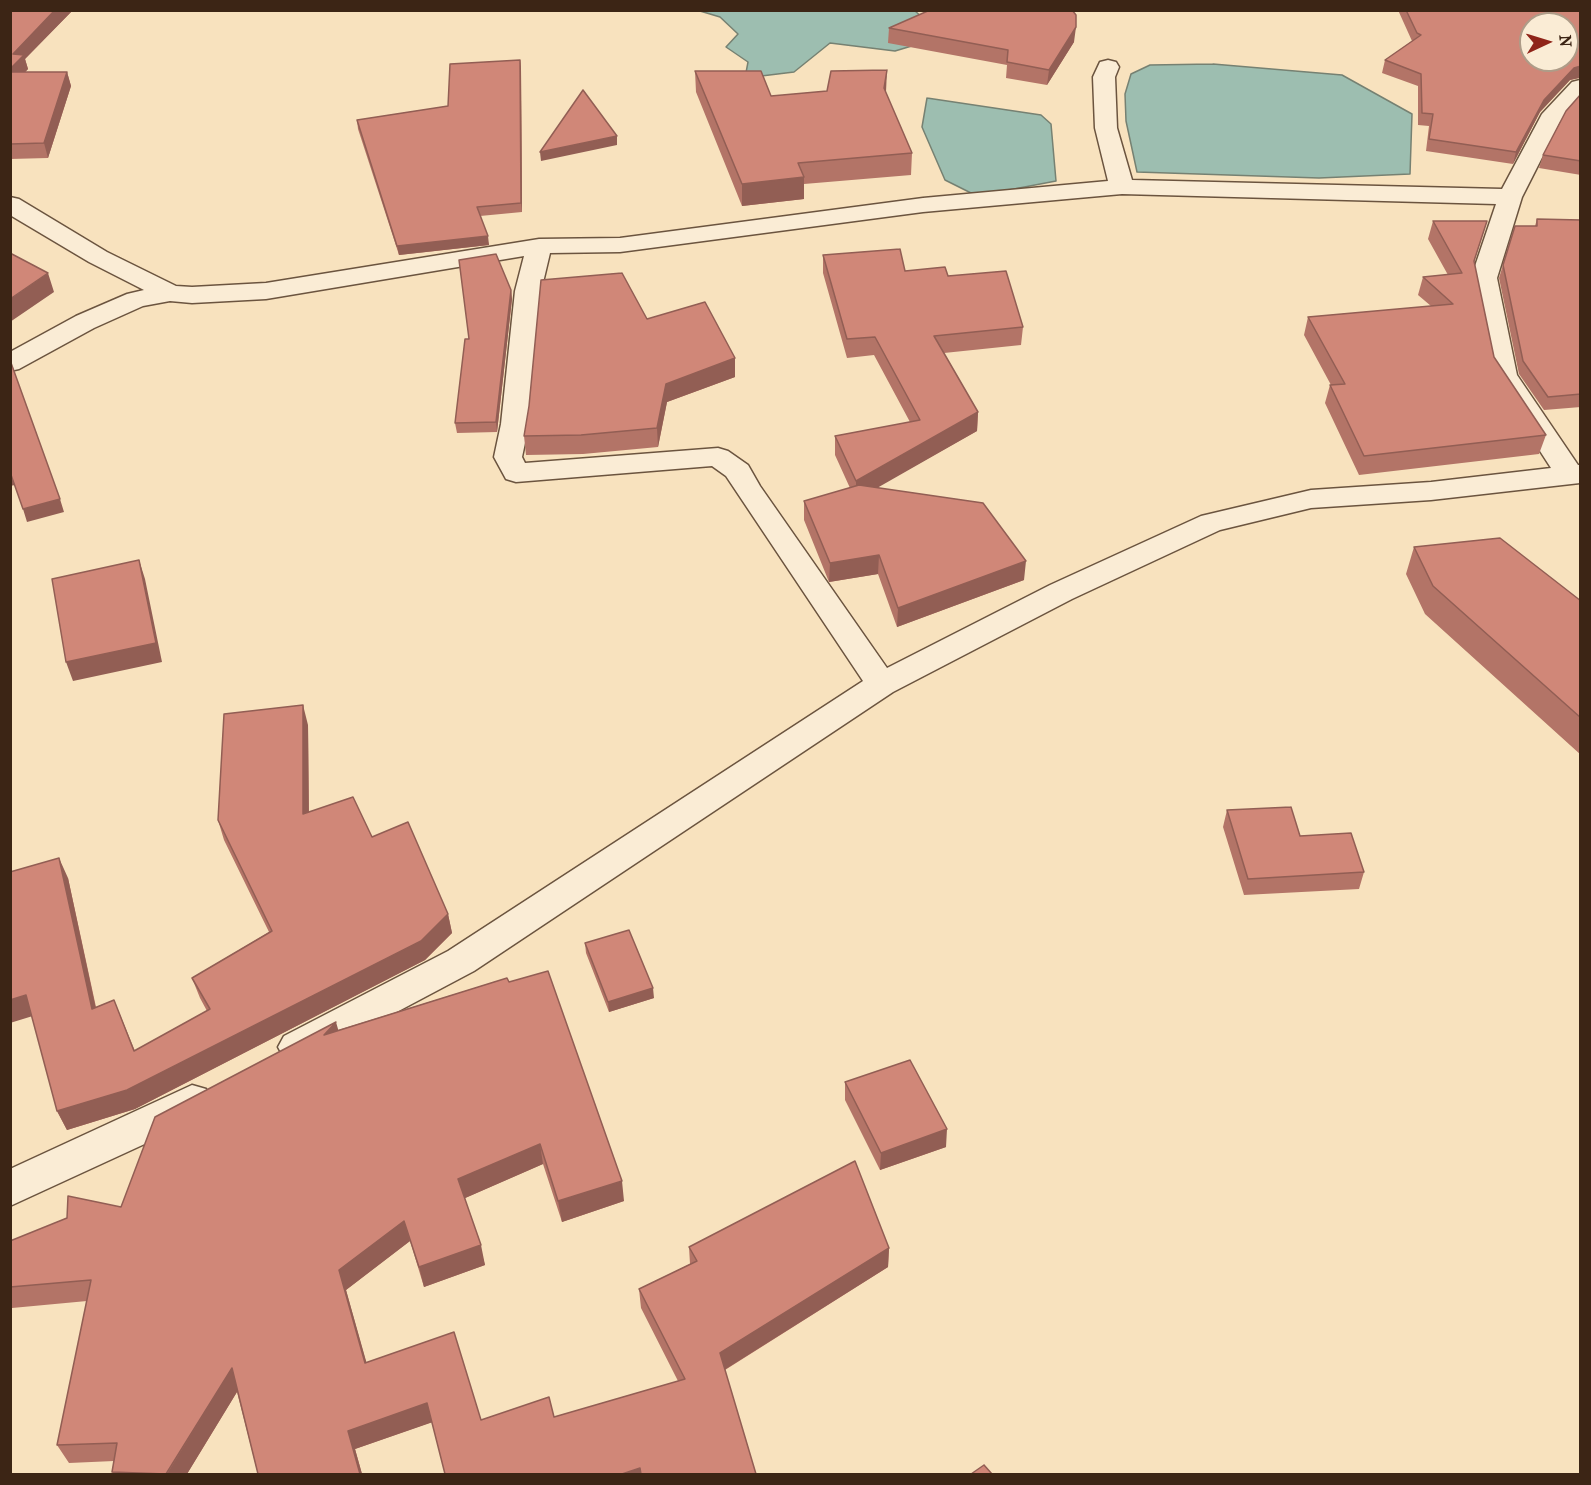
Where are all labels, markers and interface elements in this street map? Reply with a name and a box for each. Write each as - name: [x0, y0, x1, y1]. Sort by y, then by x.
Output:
- north arrow: [1519, 12, 1579, 72]
- text: N: [1556, 34, 1575, 48]

